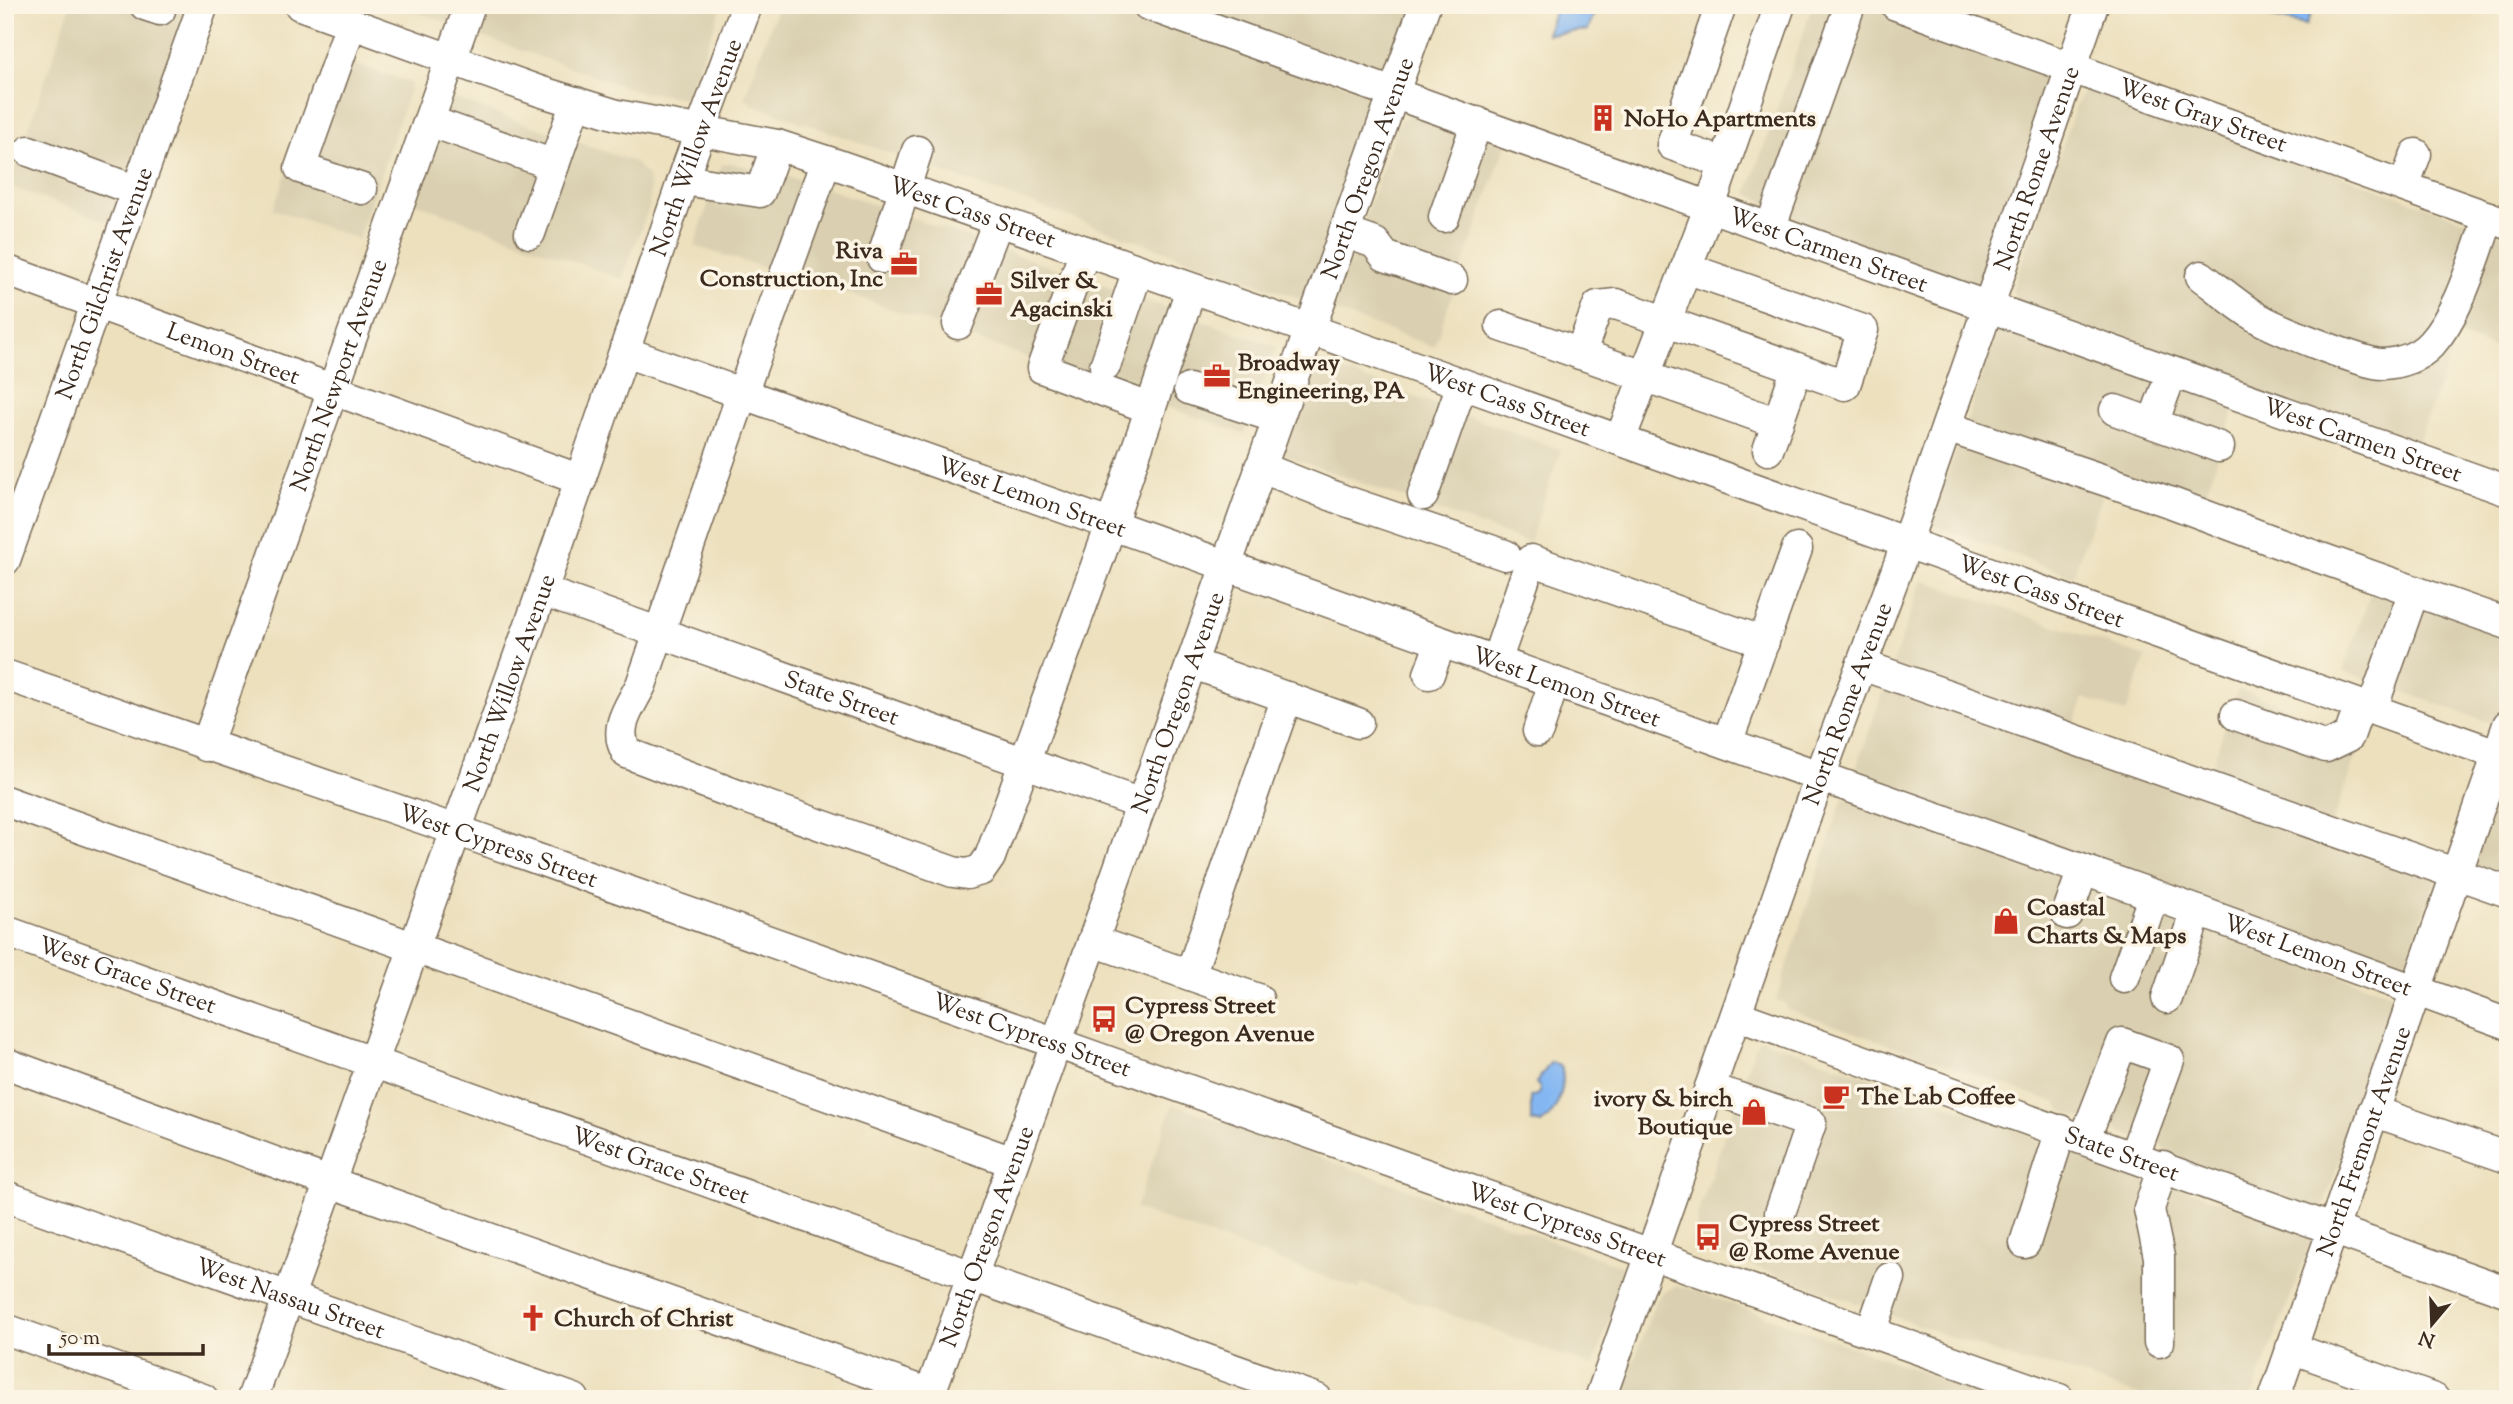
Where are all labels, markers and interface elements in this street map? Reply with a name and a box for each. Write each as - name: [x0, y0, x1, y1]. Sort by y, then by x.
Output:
- street label: North Willow Avenue: [643, 34, 752, 261]
- street label: North Oregon Avenue: [1314, 53, 1424, 284]
- street label: North Rome Avenue: [1987, 62, 2089, 276]
- street label: West Gray Street: [2113, 71, 2291, 163]
- building icon: NoHo Apartments: [1588, 103, 1618, 133]
- place label: NoHo Apartments: [1624, 103, 1816, 137]
- street label: North Gilchrist Avenue: [49, 163, 163, 405]
- street label: West Cass Street: [884, 169, 1060, 258]
- street label: West Carmen Street: [1724, 200, 1932, 303]
- place label: Riva Construction, Inc: [700, 235, 884, 297]
- office icon: Riva Construction, Inc: [889, 249, 919, 279]
- street label: North Newport Avenue: [283, 254, 397, 497]
- place label: Silver & Agacinski: [1010, 265, 1113, 327]
- office icon: Silver & Agacinski: [974, 279, 1004, 309]
- street label: Lemon Street: [161, 315, 304, 395]
- place label: Broadway Engineering, PA: [1238, 347, 1405, 409]
- street label: West Cass Street: [1419, 356, 1595, 447]
- office icon: Broadway Engineering, PA: [1202, 361, 1232, 391]
- street label: West Carmen Street: [2258, 390, 2466, 492]
- street label: West Lemon Street: [932, 449, 1130, 548]
- street label: West Cass Street: [1953, 547, 2128, 638]
- street label: North Willow Avenue: [456, 570, 566, 797]
- street label: North Oregon Avenue: [1124, 587, 1235, 819]
- street label: North Rome Avenue: [1796, 598, 1902, 810]
- street label: West Lemon Street: [1467, 639, 1665, 737]
- street label: State Street: [779, 663, 903, 736]
- street label: West Cypress Street: [394, 797, 602, 898]
- place label: Coastal Charts & Maps: [2027, 892, 2186, 954]
- shop icon: Coastal Charts & Maps: [1991, 906, 2021, 936]
- street label: West Lemon Street: [2218, 907, 2416, 1006]
- street label: West Grace Street: [33, 929, 220, 1024]
- street label: West Cypress Street: [927, 985, 1135, 1087]
- place label: Cypress Street @ Oregon Avenue: [1125, 990, 1315, 1052]
- bus stop icon: Cypress Street @ Oregon Avenue: [1089, 1004, 1119, 1034]
- street label: North Fremont Avenue: [2310, 1022, 2421, 1262]
- cafe icon: The Lab Coffee: [1821, 1081, 1851, 1111]
- place label: The Lab Coffee: [1857, 1081, 2016, 1115]
- place label: ivory & birch Boutique: [1594, 1083, 1734, 1145]
- shop icon: ivory & birch Boutique: [1739, 1097, 1769, 1127]
- street label: West Grace Street: [566, 1119, 754, 1214]
- street label: State Street: [2059, 1119, 2183, 1192]
- street label: North Oregon Avenue: [933, 1121, 1044, 1352]
- street label: West Cypress Street: [1462, 1175, 1671, 1277]
- place label: Cypress Street @ Rome Avenue: [1729, 1208, 1900, 1270]
- bus stop icon: Cypress Street @ Rome Avenue: [1693, 1222, 1723, 1252]
- street label: West Nassau Street: [190, 1250, 389, 1349]
- north arrow: [2398, 1288, 2468, 1358]
- church icon: Church of Christ: [518, 1303, 548, 1333]
- place label: Church of Christ: [554, 1303, 734, 1337]
- scale bar: [49, 1313, 203, 1357]
- text: N: [2416, 1322, 2439, 1353]
- text: 50 m: [59, 1324, 100, 1354]

